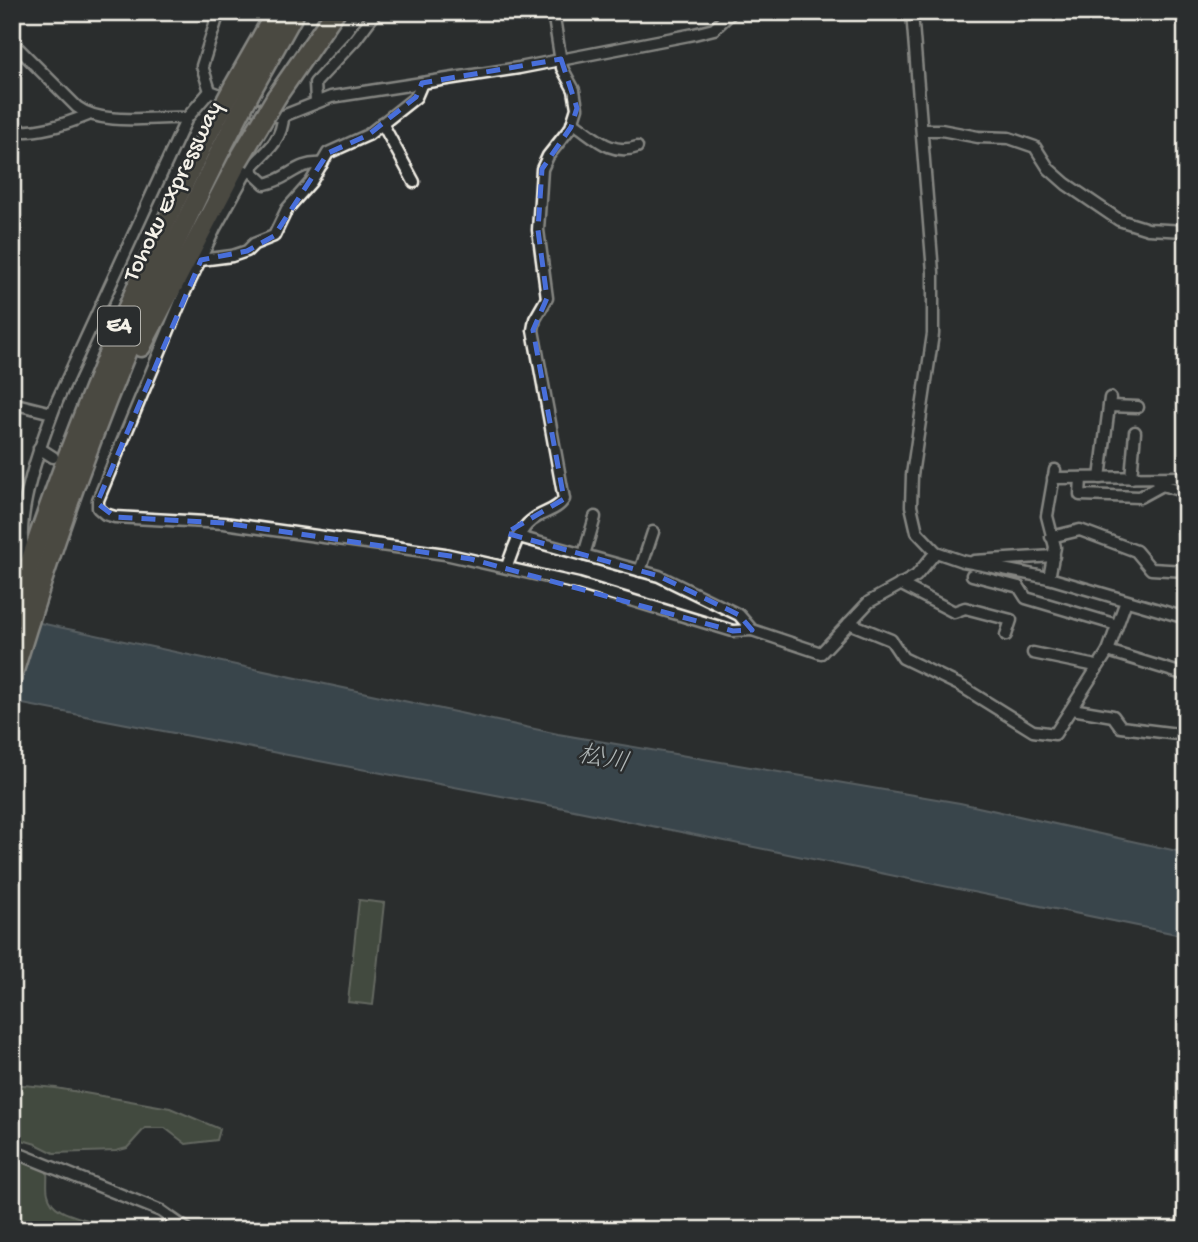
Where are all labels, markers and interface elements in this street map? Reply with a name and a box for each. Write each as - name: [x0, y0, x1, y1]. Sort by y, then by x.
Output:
- street label: Tohoku Expressway: [117, 97, 230, 288]
- road number: E4: [98, 306, 140, 346]
- water label: 松川: [574, 739, 632, 782]

